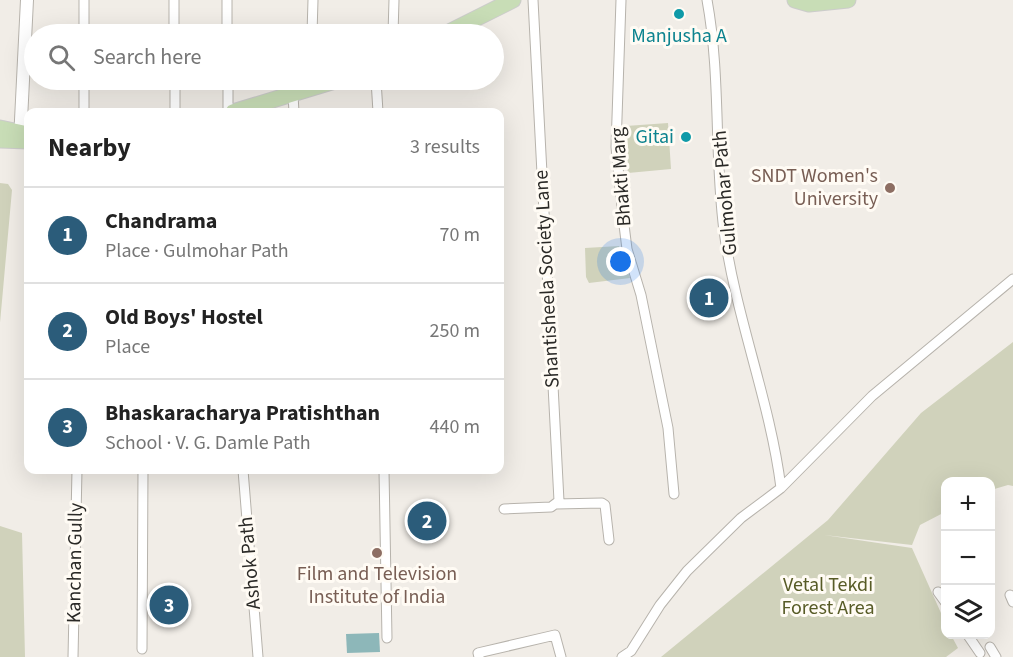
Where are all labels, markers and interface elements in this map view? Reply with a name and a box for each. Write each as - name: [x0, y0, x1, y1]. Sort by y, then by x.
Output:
- marker: Manjusha A: [672, 7, 686, 21]
- place label: Manjusha A: [631, 22, 727, 50]
- search box: [24, 24, 504, 90]
- icon: search: [45, 41, 78, 74]
- text: Search here: [93, 41, 201, 73]
- place label: Gitai: [635, 123, 674, 151]
- street label: Bhakti Marg: [604, 126, 638, 228]
- text: Nearby: [48, 129, 131, 166]
- street label: Gulmohar Path: [706, 129, 744, 257]
- marker: Gitai: [679, 130, 693, 144]
- text: 3 results: [410, 133, 480, 161]
- place label: SNDT Women's University: [751, 162, 879, 213]
- street label: Shantisheela Society Lane: [527, 169, 567, 389]
- marker: SNDT Women's University: [883, 181, 897, 195]
- text: Chandrama: [105, 205, 217, 237]
- text: 1: [62, 221, 73, 249]
- text: 70 m: [440, 221, 480, 249]
- text: Place · Gulmohar Path: [105, 237, 289, 265]
- your location: [606, 247, 635, 276]
- pin: 1: [690, 276, 728, 320]
- text: Old Boys' Hostel: [105, 301, 263, 333]
- text: 2: [62, 317, 73, 345]
- text: 250 m: [430, 317, 480, 345]
- text: Place: [105, 333, 150, 361]
- text: Bhaskaracharya Pratishthan: [105, 397, 380, 429]
- text: 3: [62, 413, 73, 441]
- text: 440 m: [430, 413, 480, 441]
- text: School · V. G. Damle Path: [105, 429, 311, 457]
- map controls: [941, 477, 995, 639]
- button: +: [941, 477, 995, 531]
- pin: 2: [408, 498, 446, 544]
- street label: Kanchan Gully: [60, 502, 90, 623]
- street label: Ashok Path: [232, 515, 268, 611]
- button: −: [941, 531, 995, 585]
- marker: Film and Television Institute of India: [370, 546, 384, 560]
- place label: Film and Television Institute of India: [297, 560, 457, 611]
- park label: Vetal Tekdi Forest Area: [781, 571, 875, 622]
- pin: 3: [150, 582, 188, 628]
- button: layers: [941, 585, 995, 639]

